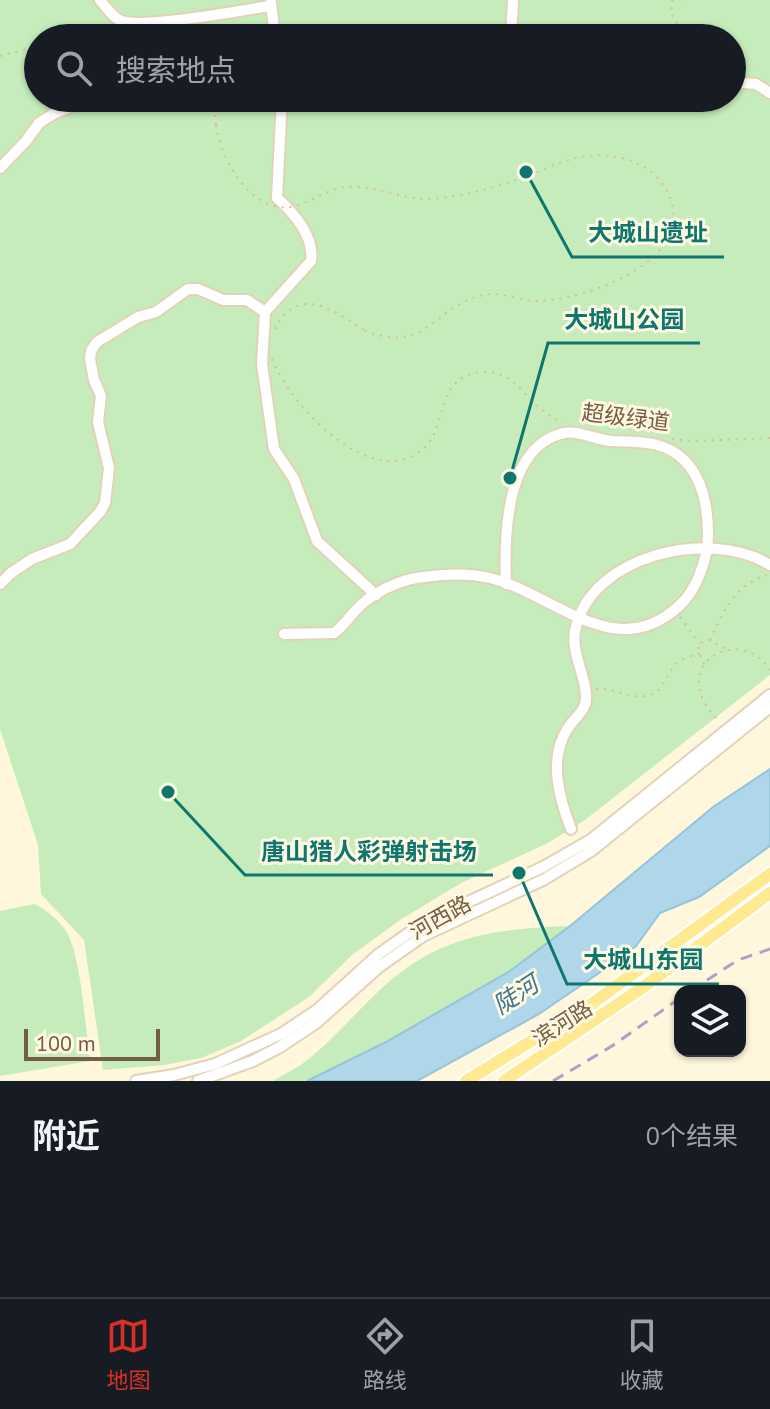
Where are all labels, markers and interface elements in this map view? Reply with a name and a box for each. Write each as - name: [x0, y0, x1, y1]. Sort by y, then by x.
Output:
- search box: [24, 24, 746, 112]
- icon: search: [52, 46, 96, 90]
- text: 搜索地点: [116, 50, 236, 89]
- callout: 大城山遗址: [572, 209, 724, 257]
- text: 大城山遗址: [588, 217, 708, 248]
- callout: 大城山公园: [548, 295, 700, 343]
- text: 大城山公园: [564, 304, 684, 335]
- street label: 超级绿道: [581, 398, 671, 436]
- callout: 唐山猎人彩弹射击场: [245, 827, 493, 875]
- text: 唐山猎人彩弹射击场: [261, 836, 477, 867]
- street label: 河西路: [404, 889, 476, 945]
- callout: 大城山东园: [567, 936, 719, 984]
- text: 大城山东园: [583, 944, 703, 975]
- water label: 陡河: [487, 966, 548, 1021]
- map controls: [674, 985, 746, 1057]
- button: layers: [674, 985, 746, 1057]
- street label: 滨河路: [527, 994, 597, 1052]
- scale bar: [24, 1025, 160, 1061]
- text: 100 m: [36, 1029, 96, 1057]
- text: 附近: [32, 1113, 100, 1157]
- text: 0个结果: [646, 1119, 738, 1152]
- tab: 地图: [106, 1314, 150, 1394]
- tab: 路线: [363, 1314, 407, 1394]
- tab: 收藏: [620, 1314, 664, 1394]

